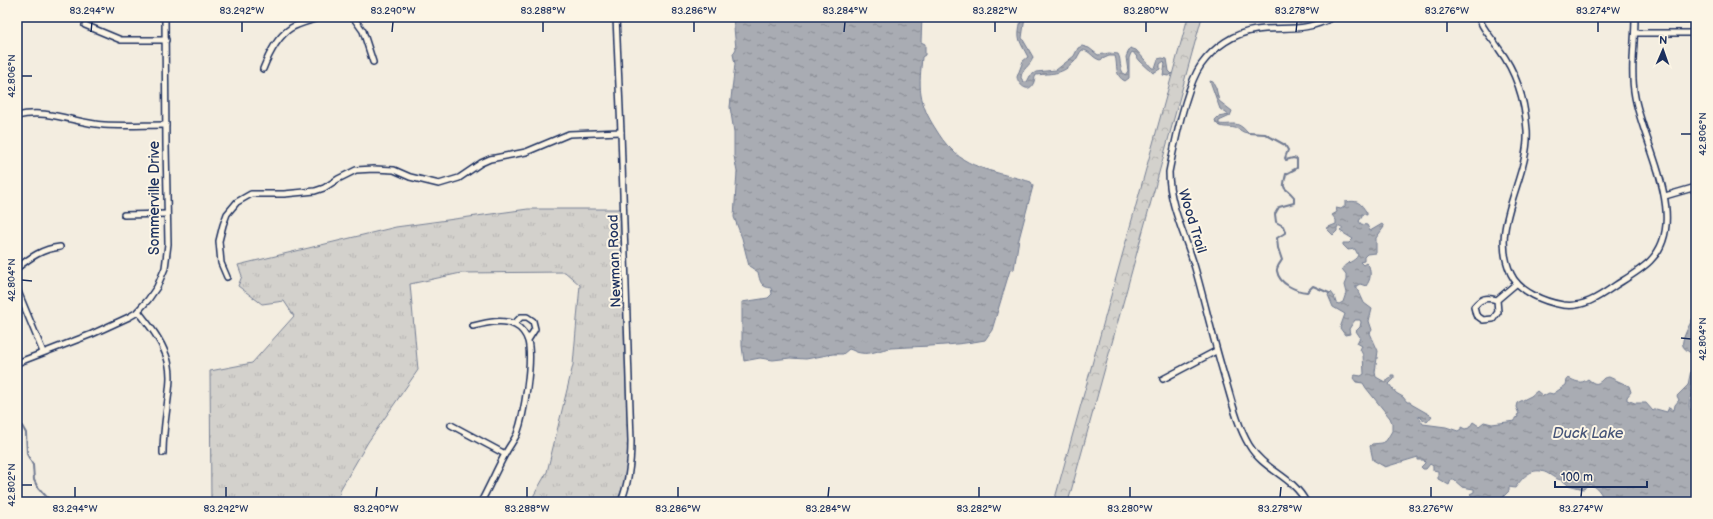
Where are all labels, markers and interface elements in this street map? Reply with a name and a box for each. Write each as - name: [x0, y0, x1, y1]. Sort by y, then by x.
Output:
- text: 83.294°W: [69, 5, 115, 17]
- text: 83.292°W: [220, 5, 264, 17]
- text: 83.290°W: [370, 5, 416, 17]
- text: 83.288°W: [520, 5, 566, 17]
- text: 83.286°W: [671, 5, 717, 17]
- text: 83.284°W: [822, 5, 868, 17]
- text: 83.282°W: [973, 5, 1017, 17]
- text: 83.280°W: [1123, 5, 1169, 17]
- text: 83.278°W: [1275, 5, 1319, 17]
- text: 83.276°W: [1425, 5, 1469, 17]
- text: 83.274°W: [1576, 5, 1620, 17]
- north arrow: [1643, 30, 1683, 70]
- text: N: [1659, 34, 1668, 47]
- text: 42.806°N: [6, 54, 18, 98]
- text: 42.806°N: [1697, 112, 1709, 156]
- street label: Sommerville Drive: [146, 141, 163, 255]
- street label: Wood Trail: [1175, 187, 1210, 255]
- street label: Newman Road: [604, 214, 625, 308]
- text: 42.804°N: [6, 258, 18, 302]
- text: 42.804°N: [1697, 317, 1709, 361]
- water label: Duck Lake: [1553, 424, 1624, 443]
- text: 42.802°N: [6, 463, 18, 507]
- scale bar: [1555, 463, 1647, 489]
- text: 100 m: [1561, 470, 1593, 485]
- text: 83.294°W: [52, 503, 98, 515]
- text: 83.292°W: [204, 503, 248, 515]
- text: 83.290°W: [353, 503, 399, 515]
- text: 83.288°W: [504, 503, 550, 515]
- text: 83.286°W: [655, 503, 701, 515]
- text: 83.284°W: [805, 503, 851, 515]
- text: 83.282°W: [957, 503, 1001, 515]
- text: 83.280°W: [1107, 503, 1153, 515]
- text: 83.278°W: [1258, 503, 1302, 515]
- text: 83.276°W: [1409, 503, 1453, 515]
- text: 83.274°W: [1559, 503, 1603, 515]

